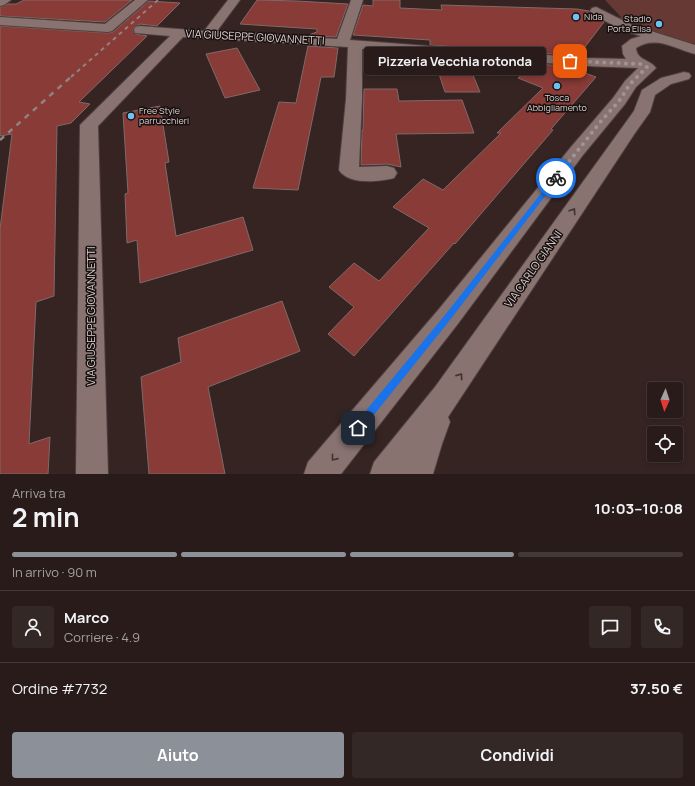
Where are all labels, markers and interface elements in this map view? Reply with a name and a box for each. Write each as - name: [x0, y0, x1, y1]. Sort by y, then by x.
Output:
- place label: Nida: [584, 10, 603, 23]
- marker: Nida: [571, 12, 581, 22]
- place label: Stadio Porta Elisa: [608, 12, 651, 35]
- marker: Stadio Porta Elisa: [654, 19, 664, 29]
- street label: VIA GIUSEPPE GIOVANNETTI: [185, 25, 325, 48]
- pin: [553, 44, 587, 78]
- callout: Pizzeria Vecchia rotonda: [364, 47, 546, 75]
- icon: bag: [559, 50, 581, 72]
- text: Pizzeria Vecchia rotonda: [378, 52, 532, 70]
- marker: Tosca Abbigliamento: [552, 81, 562, 91]
- place label: Tosca Abbigliamento: [527, 91, 587, 114]
- place label: Free Style parrucchieri: [139, 104, 189, 127]
- marker: Free Style parrucchieri: [126, 111, 136, 121]
- courier: [536, 158, 576, 198]
- icon: bike: [545, 167, 567, 189]
- one-way arrow: [568, 208, 576, 215]
- street label: VIA CARLO GIANNI: [501, 227, 565, 310]
- street label: VIA GIUSEPPE GIOVANNETTI: [83, 246, 98, 386]
- one-way arrow: [455, 373, 463, 380]
- north arrow: [647, 382, 683, 418]
- map controls: [647, 382, 683, 462]
- pin: [341, 411, 375, 445]
- icon: home: [347, 417, 369, 439]
- button: locate: [647, 426, 683, 462]
- one-way arrow: [331, 453, 338, 460]
- text: Arriva tra: [12, 484, 66, 502]
- text: 10:03–10:08: [594, 498, 683, 519]
- text: 2 min: [12, 499, 80, 535]
- text: In arrivo · 90 m: [12, 563, 97, 581]
- button: person: [12, 606, 54, 648]
- button: chat: [589, 606, 631, 648]
- button: phone: [641, 606, 683, 648]
- text: Marco: [64, 607, 109, 628]
- text: Corriere · 4.9: [64, 628, 140, 646]
- text: Ordine #7732: [12, 678, 107, 699]
- text: 37.50 €: [630, 678, 683, 699]
- button: Aiuto: [12, 732, 344, 778]
- button: Condividi: [352, 732, 683, 778]

